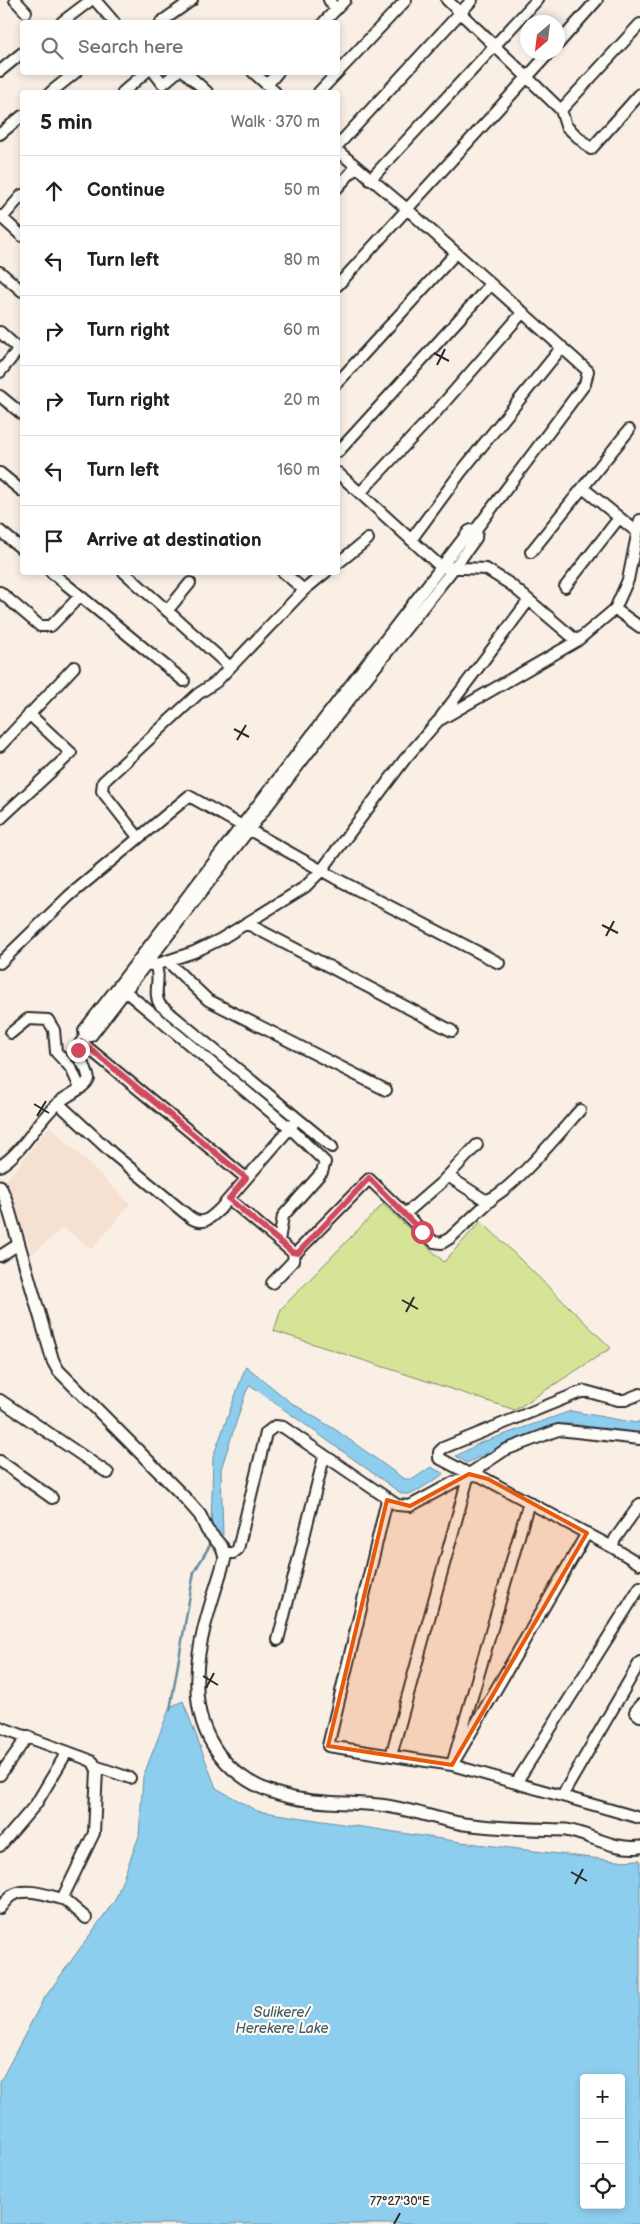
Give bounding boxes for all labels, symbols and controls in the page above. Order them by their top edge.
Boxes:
north arrow [520,15,565,60]
search box [20,20,340,75]
icon: search [38,34,66,62]
text: Search here [78,36,183,59]
text: 5 min [40,110,93,135]
text: Walk · 370 m [231,113,320,132]
icon: ahead [40,177,68,205]
text: Continue [87,179,165,202]
text: 50 m [284,181,320,200]
icon: left [40,247,68,275]
text: Turn left [87,249,159,272]
text: 80 m [284,251,320,270]
icon: right [40,317,68,345]
text: Turn right [87,319,170,342]
text: 60 m [283,321,320,340]
icon: right [40,387,68,415]
text: Turn right [87,389,170,412]
text: 20 m [284,391,320,410]
icon: left [40,457,68,485]
text: Turn left [87,459,159,482]
text: 160 m [277,461,320,480]
icon: arrive [40,527,68,555]
text: Arrive at destination [87,529,262,552]
route end [67,1039,90,1062]
route start [411,1221,434,1244]
water label: Sulikere/ Herekere Lake [235,2004,329,2037]
map controls [580,2074,625,2209]
button: + [580,2074,625,2119]
button: − [580,2119,625,2164]
button: locate [580,2164,625,2209]
text: 77°27'30"E [370,2194,430,2209]

